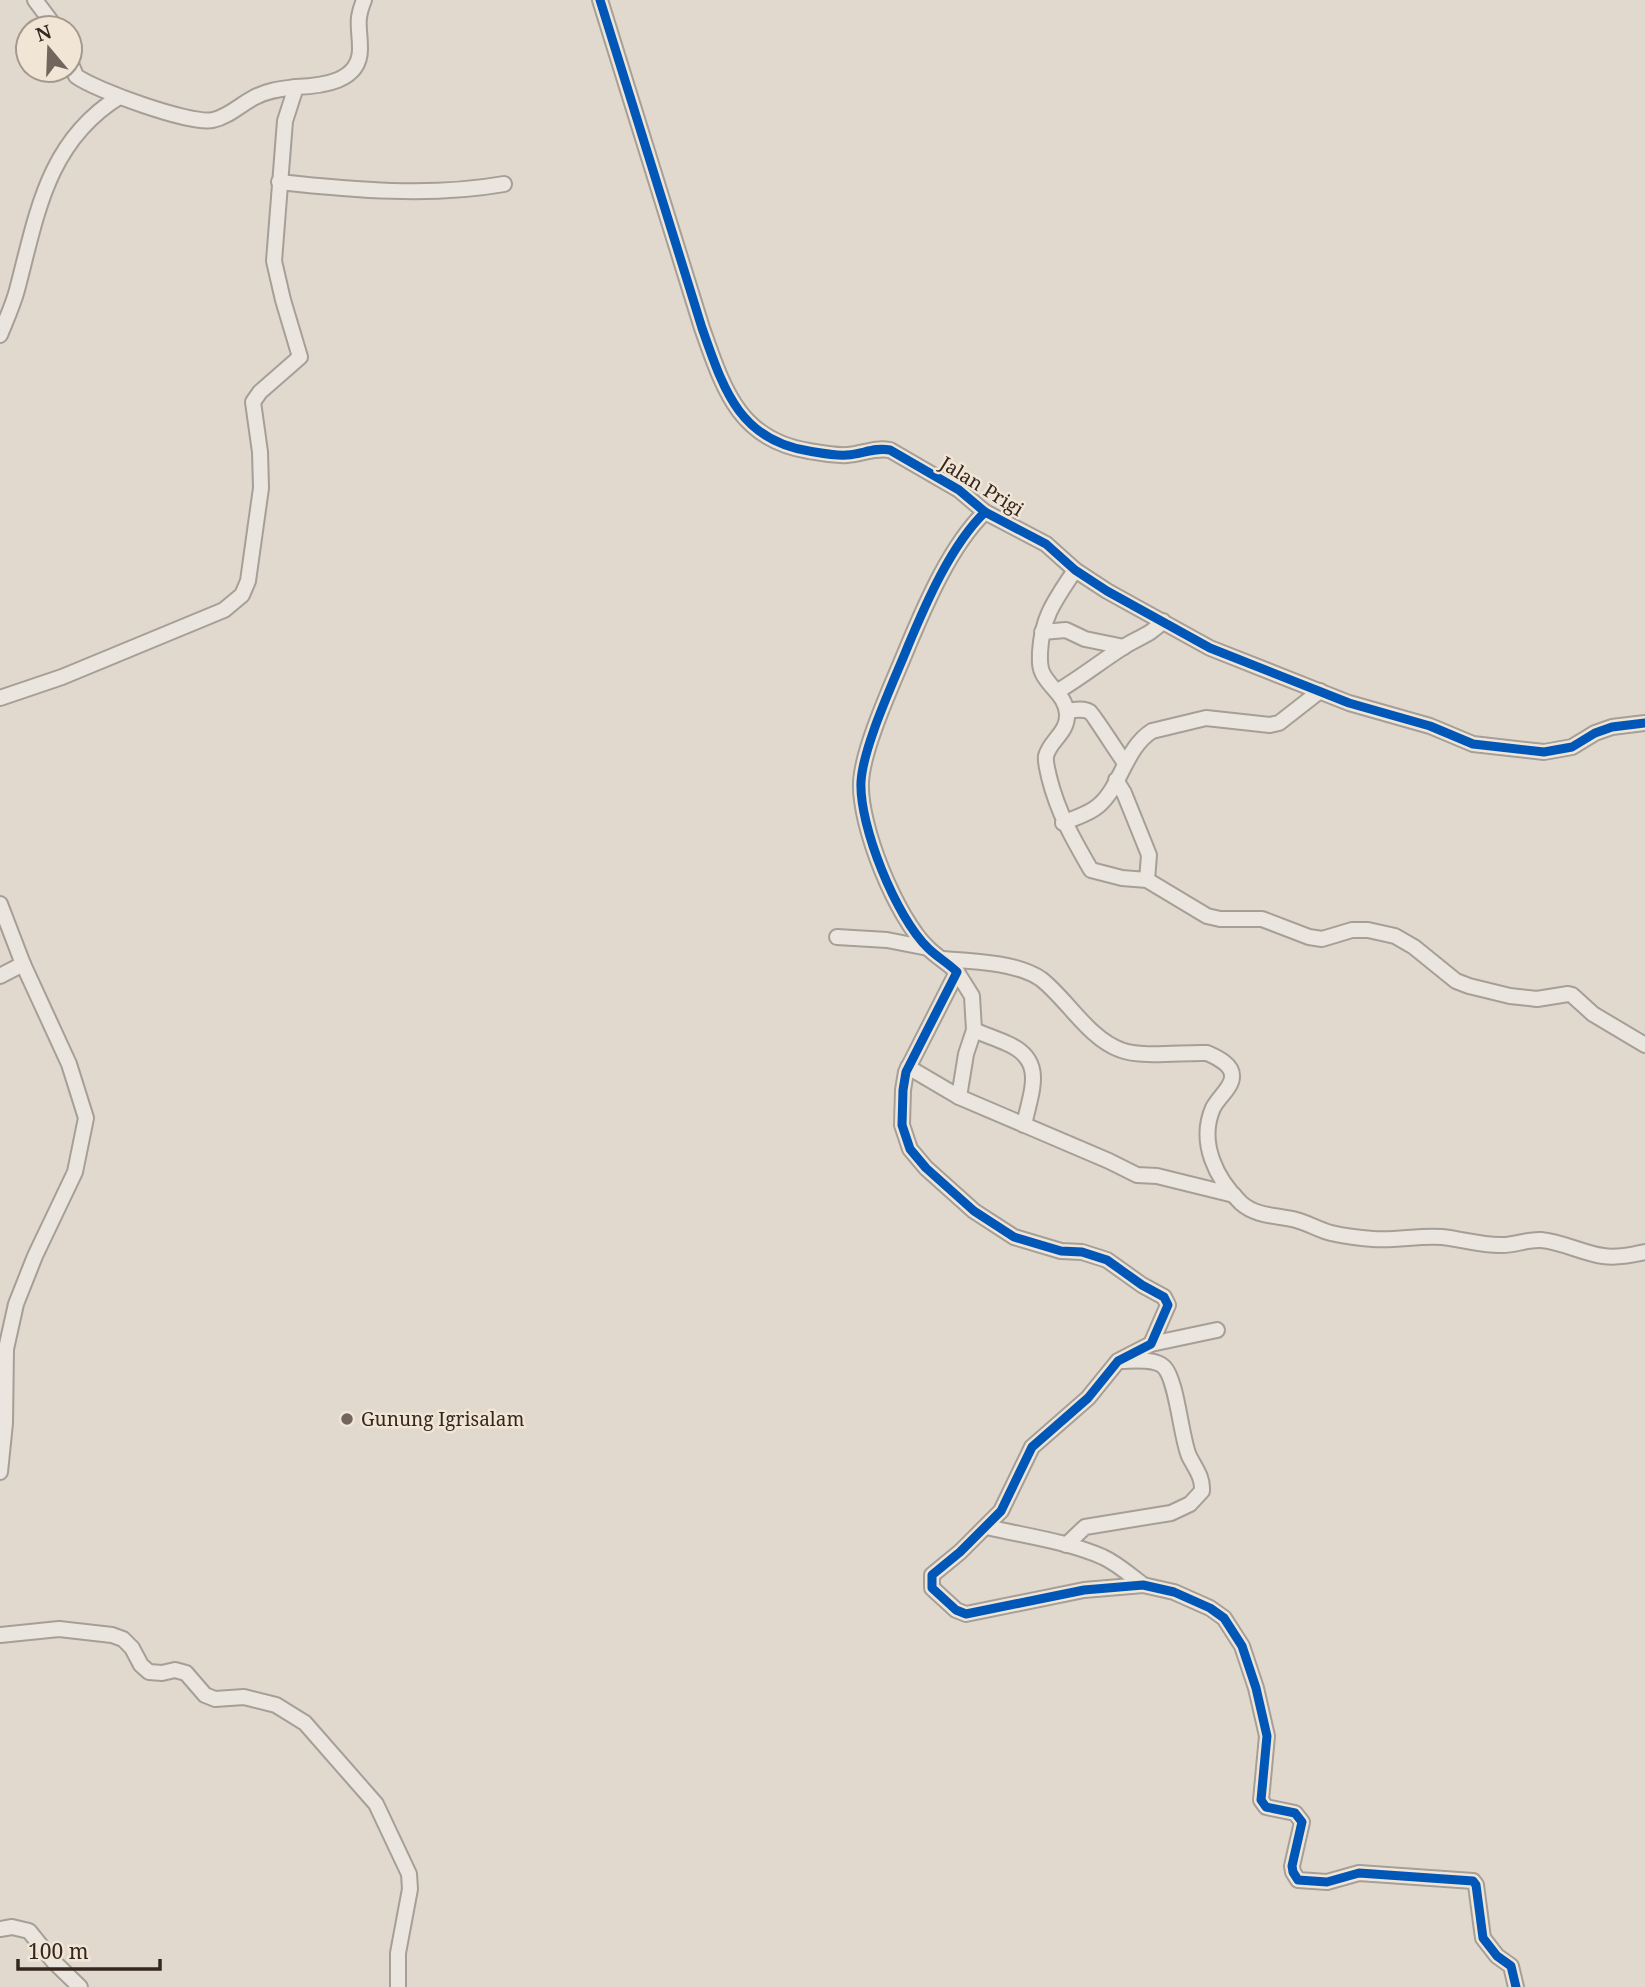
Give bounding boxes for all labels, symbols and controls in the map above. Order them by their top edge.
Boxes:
north arrow [14,14,84,84]
text: N [32,18,55,48]
street label: Jalan Prigi [934,450,1029,522]
place label: Gunung Igrisalam [361,1406,524,1432]
marker: Gunung Igrisalam [339,1411,355,1427]
scale bar [18,1927,159,1971]
text: 100 m [28,1937,89,1965]

